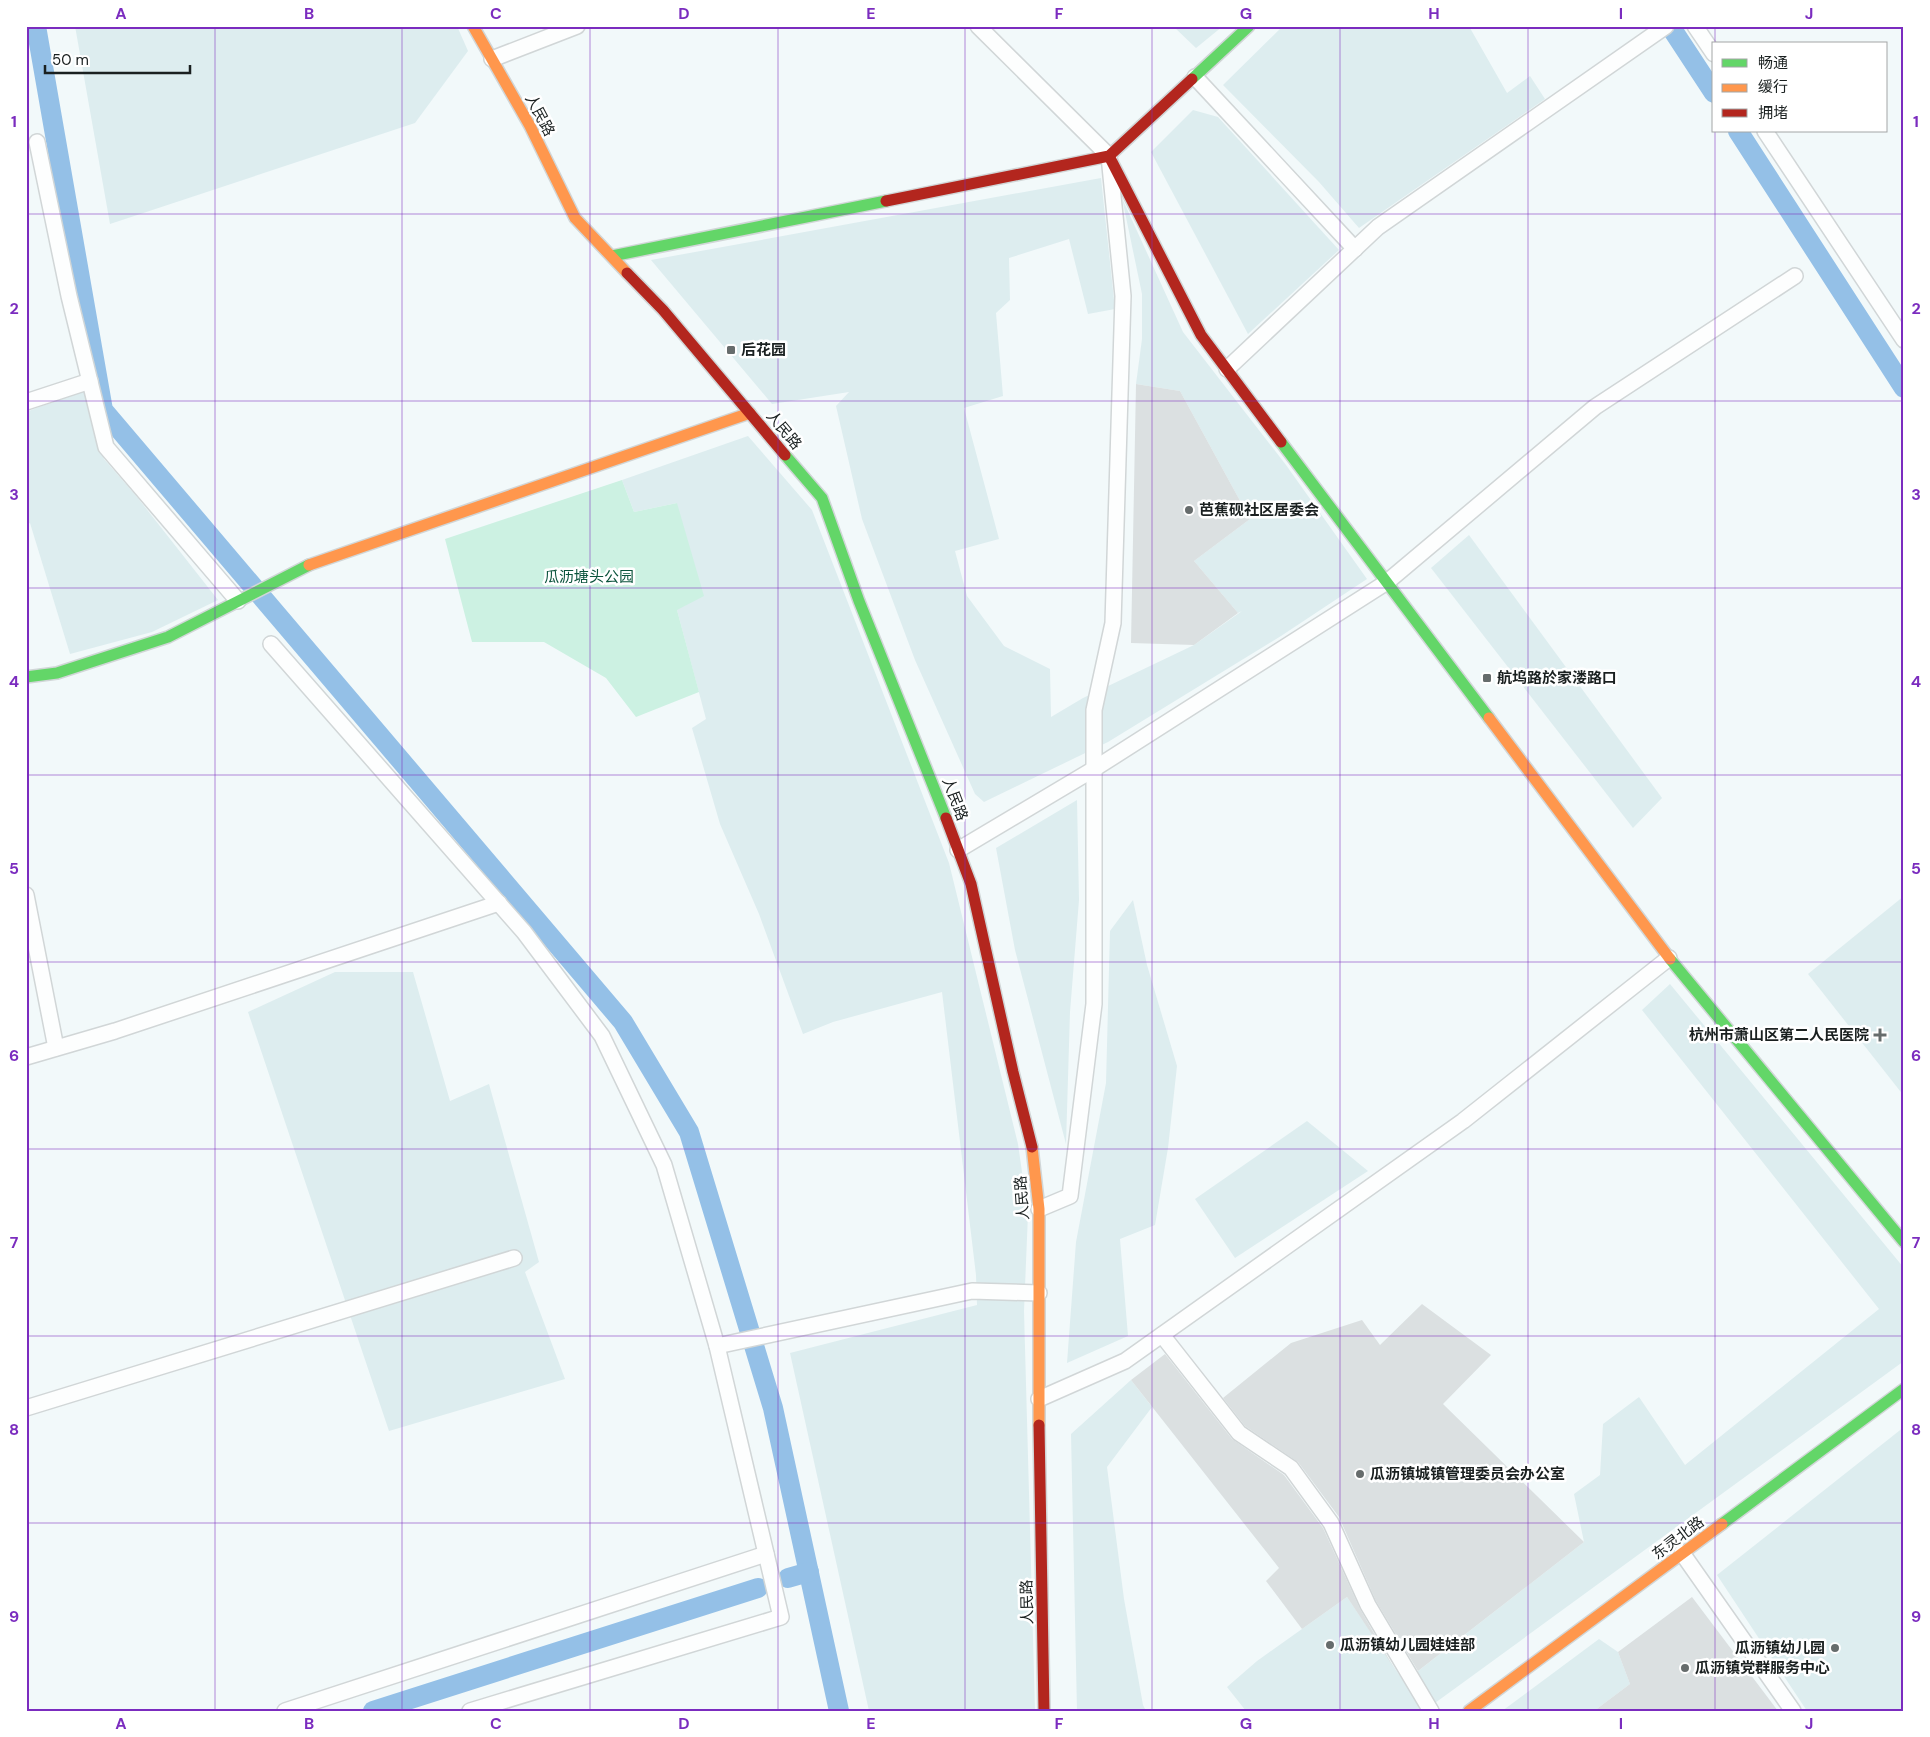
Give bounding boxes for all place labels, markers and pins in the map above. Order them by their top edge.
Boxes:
place label: 后花园 [741,340,786,360]
marker: 后花园 [725,344,737,356]
place label: 芭蕉砚社区居委会 [1199,500,1319,520]
marker: 芭蕉砚社区居委会 [1183,504,1195,516]
place label: 航坞路於家溇路口 [1497,668,1617,688]
marker: 航坞路於家溇路口 [1481,672,1493,684]
place label: 杭州市萧山区第二人民医院 [1689,1025,1869,1045]
marker: 杭州市萧山区第二人民医院 [1873,1028,1887,1042]
place label: 瓜沥镇城镇管理委员会办公室 [1370,1464,1565,1484]
marker: 瓜沥镇城镇管理委员会办公室 [1354,1468,1366,1480]
place label: 瓜沥镇幼儿园娃娃部 [1340,1635,1475,1655]
place label: 瓜沥镇幼儿园 [1735,1638,1825,1658]
marker: 瓜沥镇幼儿园娃娃部 [1324,1639,1336,1651]
marker: 瓜沥镇幼儿园 [1829,1642,1841,1654]
place label: 瓜沥镇党群服务中心 [1695,1658,1830,1678]
marker: 瓜沥镇党群服务中心 [1679,1662,1691,1674]

